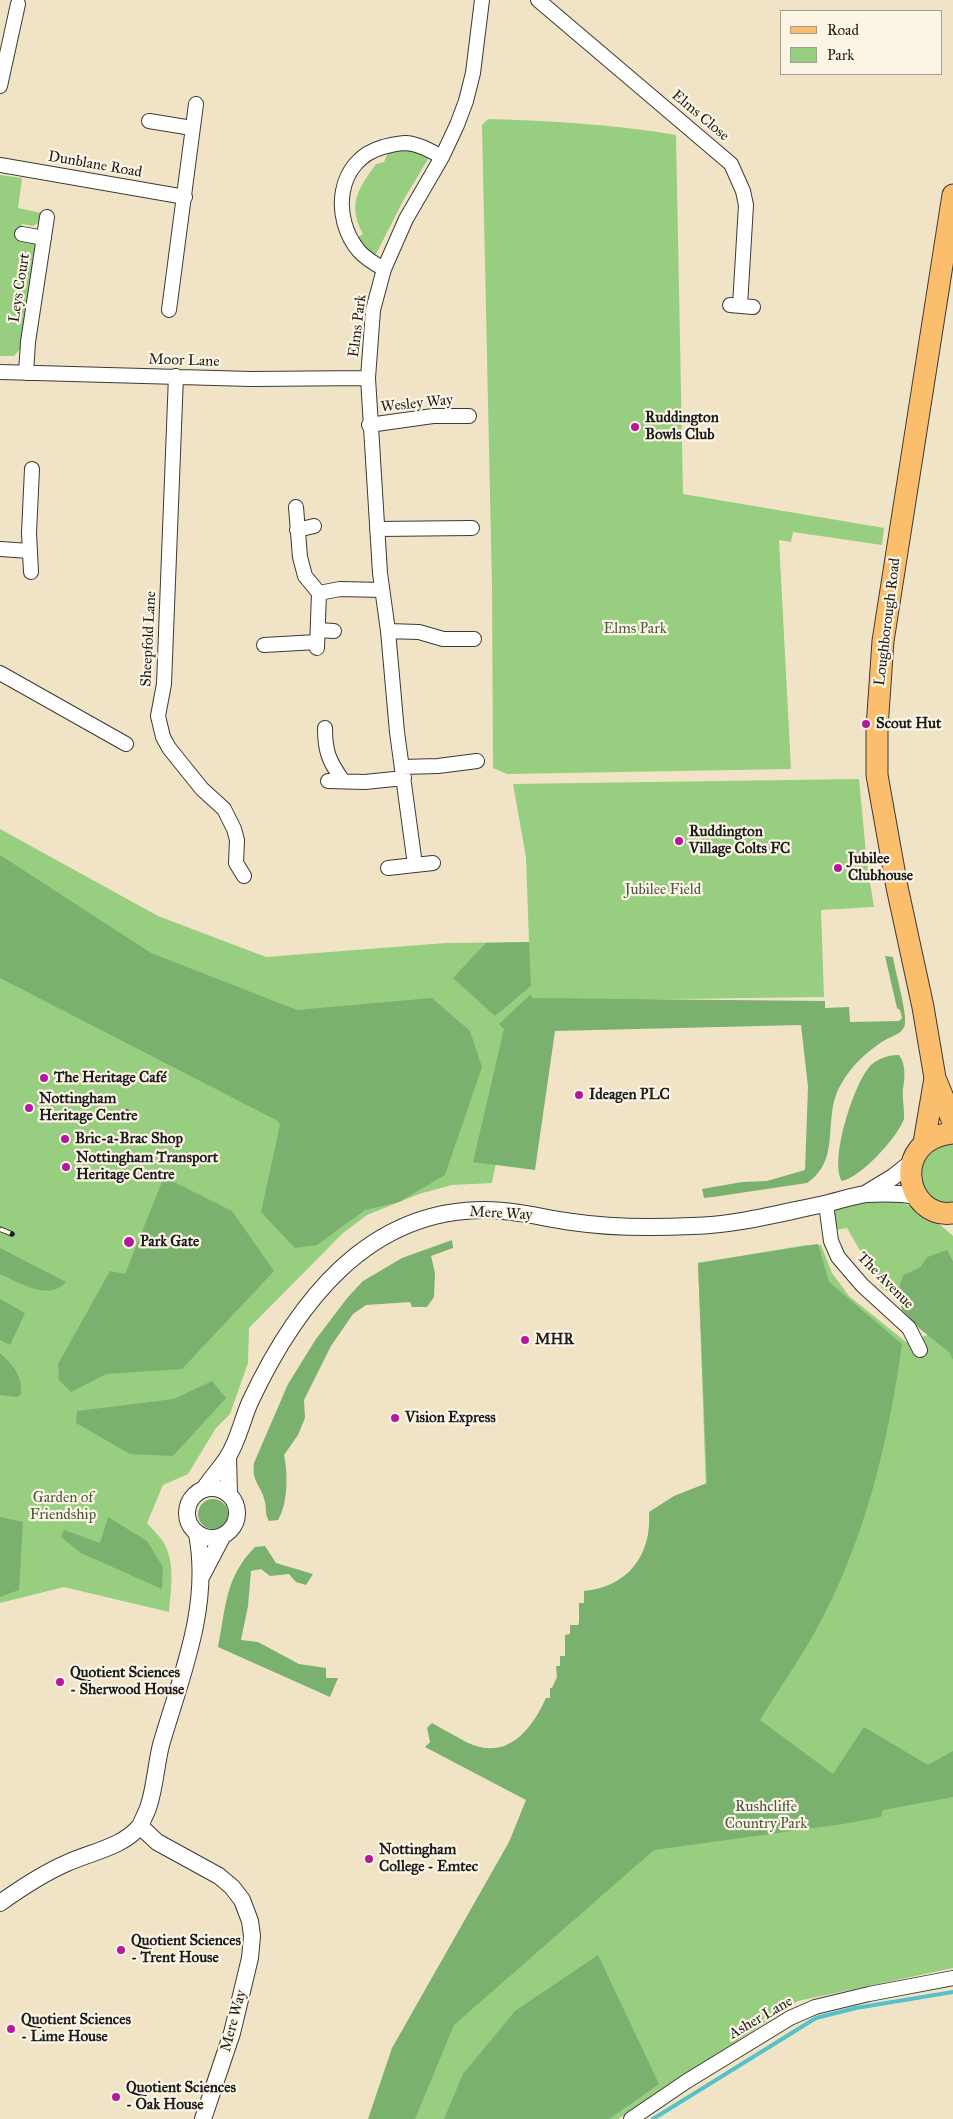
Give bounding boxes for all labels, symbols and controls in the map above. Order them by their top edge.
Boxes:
legend [780,10,943,75]
text: Road [827,21,859,39]
text: Park [827,46,854,64]
street label: Elms Close [668,87,732,145]
street label: Dunblane Road [47,148,143,182]
street label: Leys Court [6,252,34,324]
street label: Elms Park [345,294,371,358]
street label: Moor Lane [148,351,220,371]
street label: Wesley Way [380,391,454,417]
place label: Ruddington Bowls Club [645,409,719,444]
marker: Ruddington Bowls Club [629,421,641,433]
street label: Loughborough Road [871,557,905,687]
street label: Sheepfold Lane [138,591,160,687]
park label: Elms Park [603,620,667,638]
place label: Scout Hut [876,715,941,733]
marker: Scout Hut [860,718,872,730]
place label: Ruddington Village Colts FC [689,823,790,858]
marker: Ruddington Village Colts FC [673,835,685,847]
place label: Jubilee Clubhouse [848,850,913,885]
marker: Jubilee Clubhouse [832,862,844,874]
park label: Jubilee Field [625,881,701,899]
place label: The Heritage Café [54,1069,167,1087]
marker: The Heritage Café [38,1072,50,1084]
place label: Ideagen PLC [589,1086,670,1104]
marker: Ideagen PLC [573,1089,585,1101]
place label: Nottingham Heritage Centre [39,1090,137,1125]
marker: Nottingham Heritage Centre [23,1102,35,1114]
place label: Bric-a-Brac Shop [75,1130,183,1148]
marker: Bric-a-Brac Shop [59,1133,71,1145]
place label: Nottingham Transport Heritage Centre [76,1149,218,1184]
marker: Nottingham Transport Heritage Centre [60,1161,72,1173]
street label: Mere Way [469,1203,533,1225]
place label: Park Gate [140,1233,199,1251]
marker: Park Gate [122,1235,136,1249]
street label: The Avenue [853,1249,917,1313]
place label: MHR [535,1331,574,1349]
marker: MHR [519,1334,531,1346]
place label: Vision Express [405,1409,496,1427]
marker: Vision Express [389,1412,401,1424]
park label: Garden of Friendship [30,1489,96,1524]
place label: Quotient Sciences - Sherwood House [70,1664,184,1699]
marker: Quotient Sciences - Sherwood House [54,1676,66,1688]
park label: Rushcliffe Country Park [725,1798,807,1833]
place label: Nottingham College - Emtec [379,1841,478,1876]
marker: Nottingham College - Emtec [363,1853,375,1865]
place label: Quotient Sciences - Trent House [131,1932,241,1967]
marker: Quotient Sciences - Trent House [115,1944,127,1956]
street label: Mere Way [217,1988,251,2054]
street label: Asher Lane [726,1993,796,2043]
place label: Quotient Sciences - Lime House [21,2011,131,2046]
marker: Quotient Sciences - Lime House [5,2023,17,2035]
place label: Quotient Sciences - Oak House [126,2079,236,2114]
marker: Quotient Sciences - Oak House [110,2091,122,2103]

